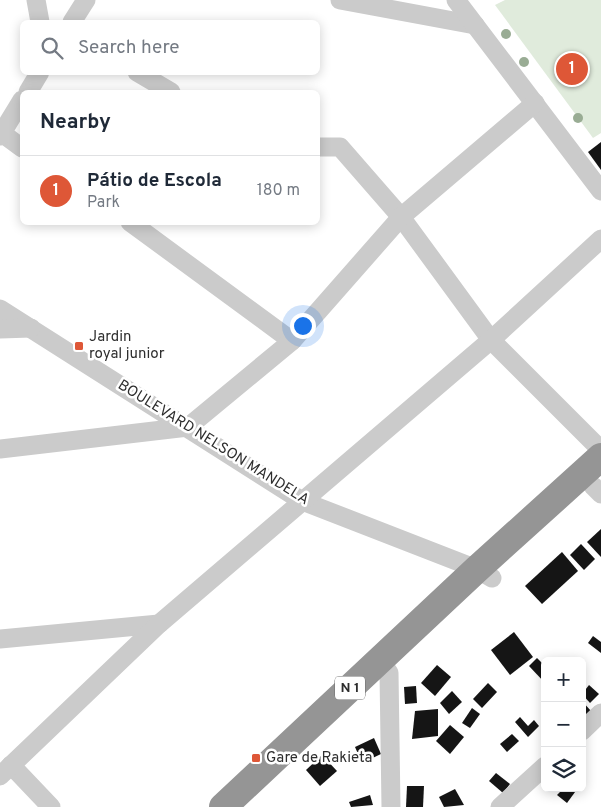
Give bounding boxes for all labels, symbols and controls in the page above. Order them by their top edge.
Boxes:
search box [20,20,320,75]
icon: search [38,34,66,62]
text: Search here [78,36,180,60]
pin: 1 [556,50,588,88]
text: Nearby [40,109,111,136]
text: Pátio de Escola [87,169,222,193]
text: 1 [53,181,59,201]
text: 180 m [257,181,300,201]
text: Park [87,193,120,213]
your location [290,313,316,339]
place label: Jardin royal junior [89,328,165,364]
marker: Jardin royal junior [73,340,85,352]
street label: BOULEVARD NELSON MANDELA [114,376,312,510]
map controls [541,657,586,792]
button: + [541,657,586,702]
road number: N 1 [335,676,365,700]
button: − [541,702,586,747]
button: layers [541,747,586,792]
place label: Gare de Rakieta [266,749,372,768]
marker: Gare de Rakieta [250,752,262,764]

